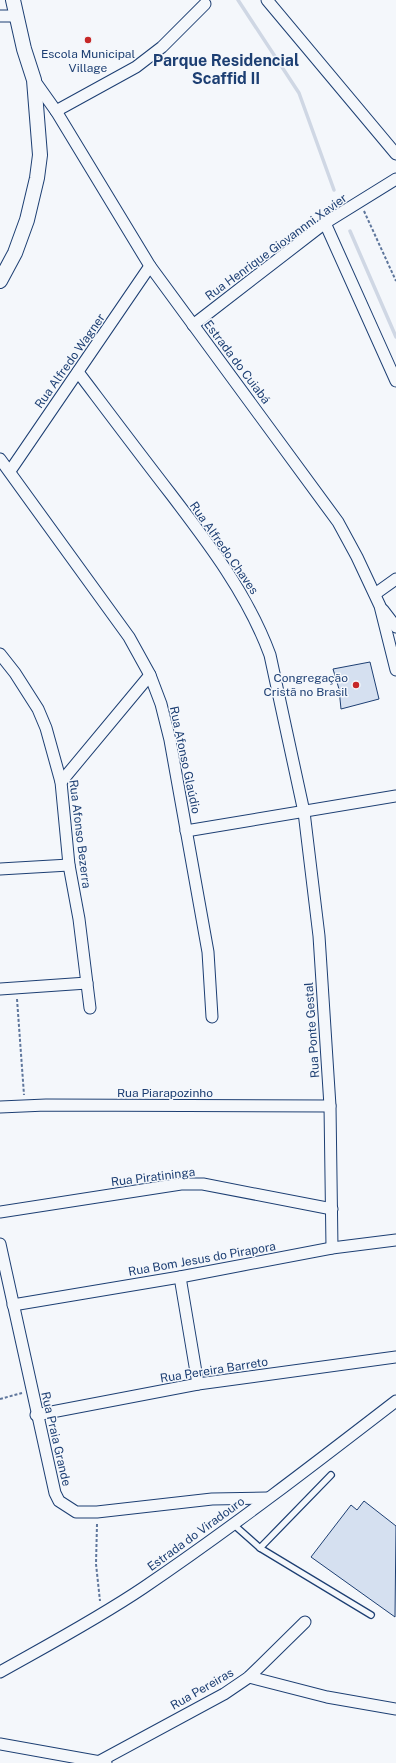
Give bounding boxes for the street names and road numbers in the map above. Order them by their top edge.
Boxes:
street label: Rua Henrique Giovannni Xavier [202,191,350,303]
street label: Rua Alfredo Wagner [32,311,108,411]
street label: Estrada do Cuiabá [201,317,273,407]
street label: Rua Alfredo Chaves [187,499,261,597]
street label: Rua Afonso Glaúdio [167,705,203,815]
street label: Rua Afonso Bezerra [66,779,94,889]
street label: Rua Ponte Gestal [302,981,322,1078]
street label: Rua Piarapozinho [117,1086,213,1100]
street label: Rua Piratininga [110,1165,196,1189]
street label: Rua Bom Jesus do Pirapora [127,1239,277,1279]
street label: Rua Pereira Barreto [159,1355,269,1385]
street label: Rua Praia Grande [38,1390,74,1488]
street label: Estrada do Viradouro [145,1494,247,1574]
street label: Rua Pereiras [168,1665,236,1713]

